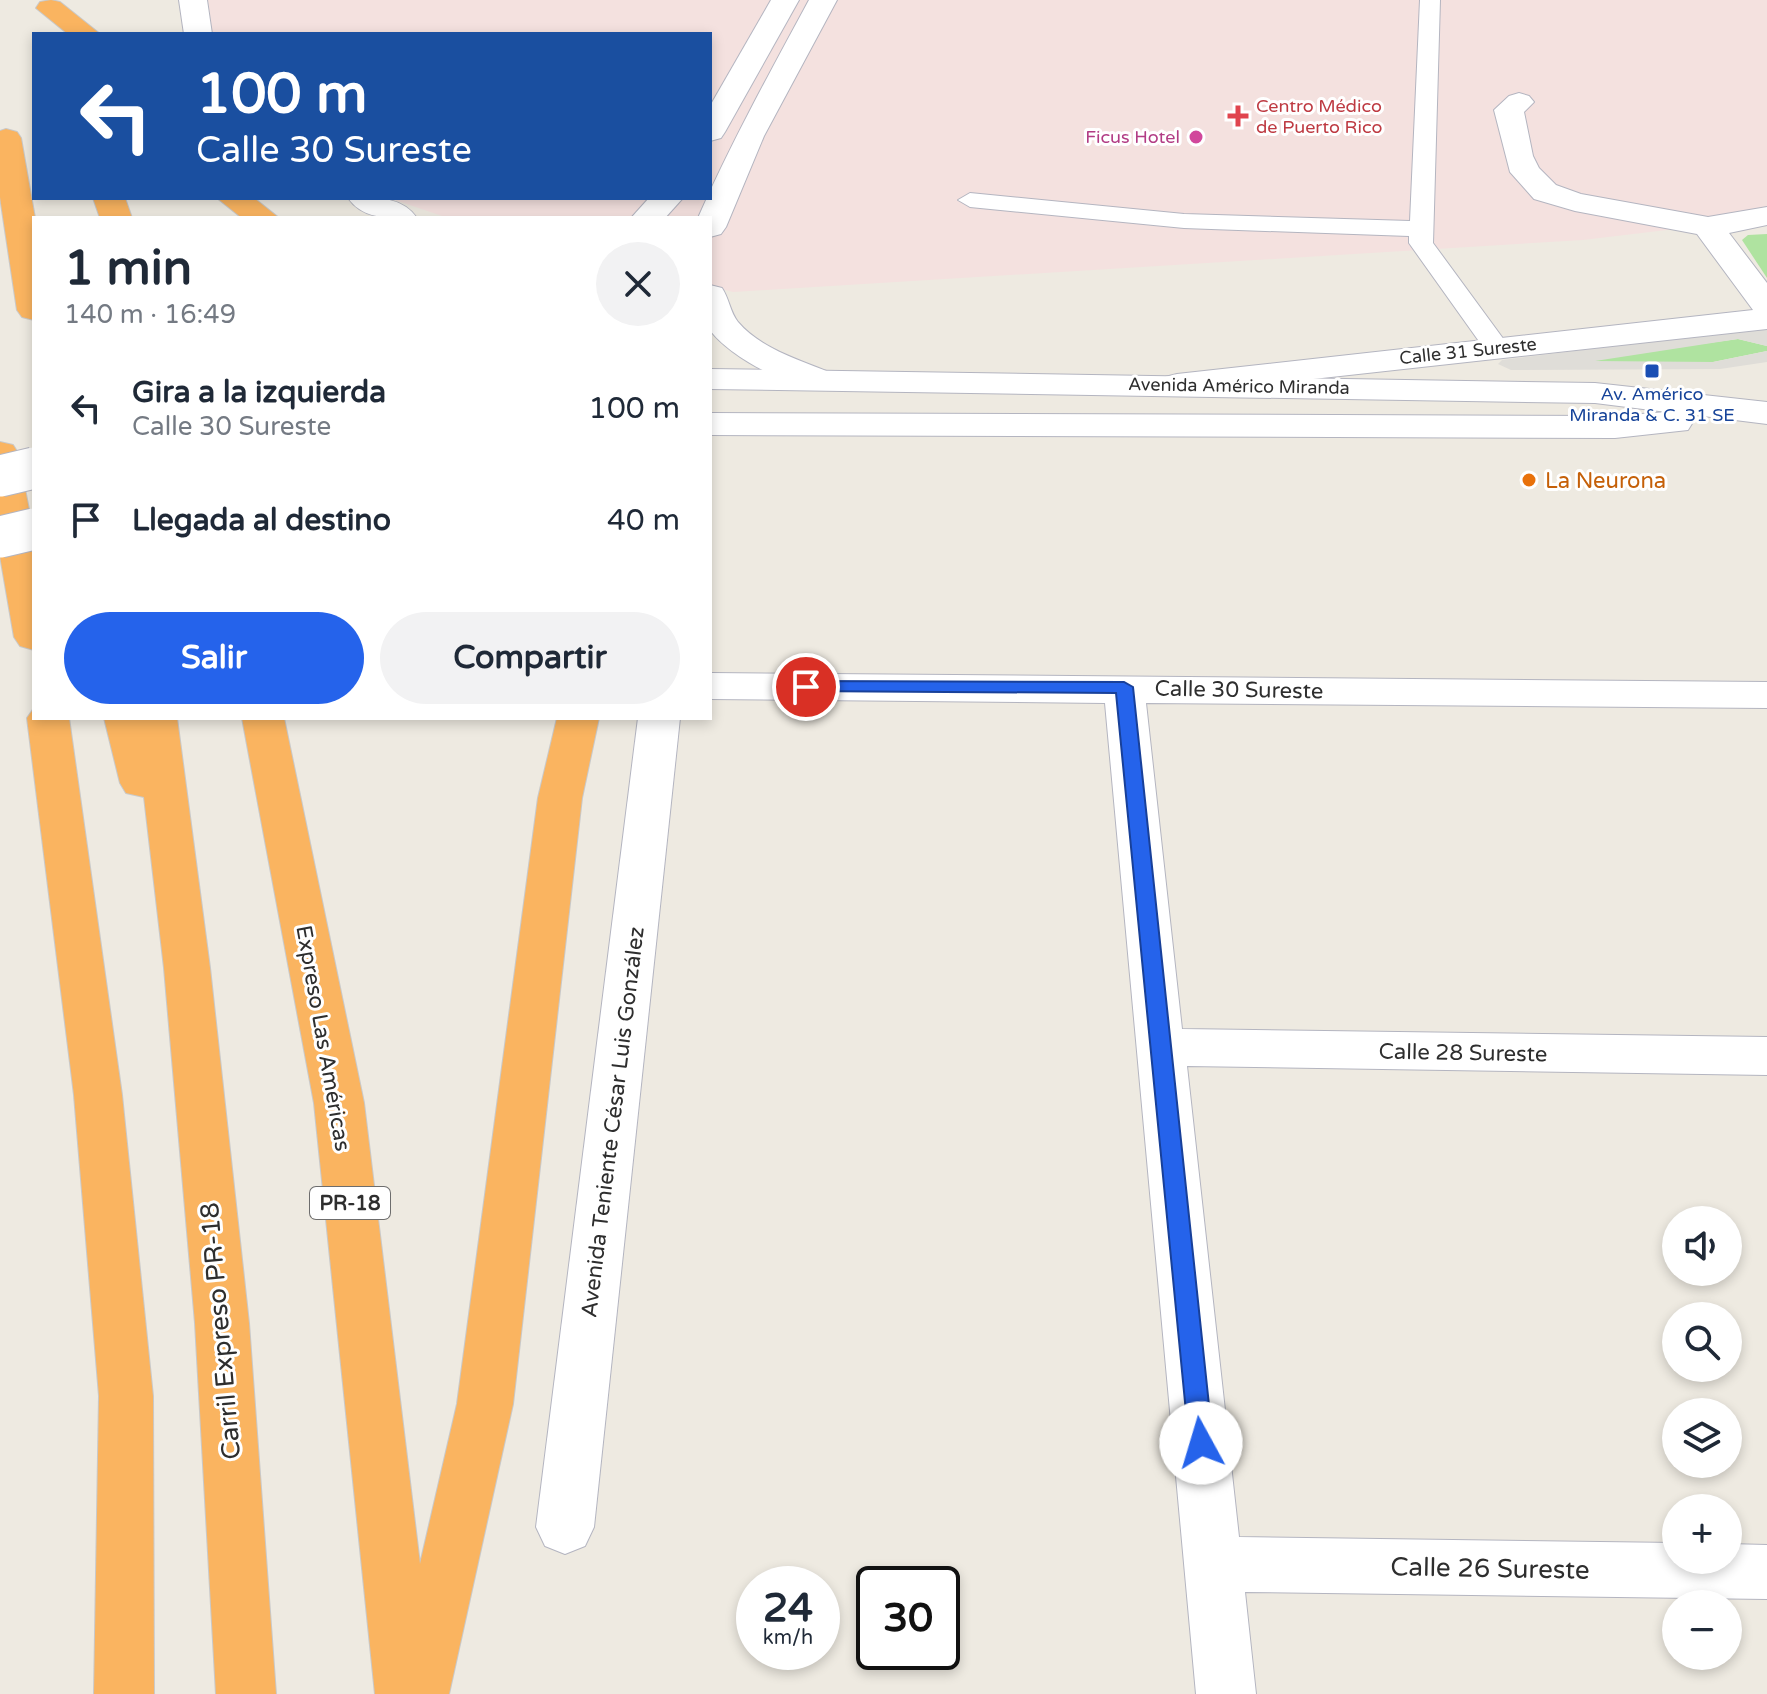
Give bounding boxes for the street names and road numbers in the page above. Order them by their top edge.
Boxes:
street label: Calle 31 Sureste [1398,333,1538,369]
street label: Avenida Américo Miranda [1128,373,1350,399]
street label: Calle 30 Sureste [1154,676,1324,704]
street label: Expreso Las Américas [290,923,356,1153]
street label: Avenida Teniente César Luis González [576,925,650,1319]
street label: Calle 28 Sureste [1378,1039,1548,1067]
road number: PR-18 [310,1187,390,1219]
street label: Carril Expreso PR-18 [194,1201,247,1461]
street label: Calle 26 Sureste [1390,1551,1590,1586]

